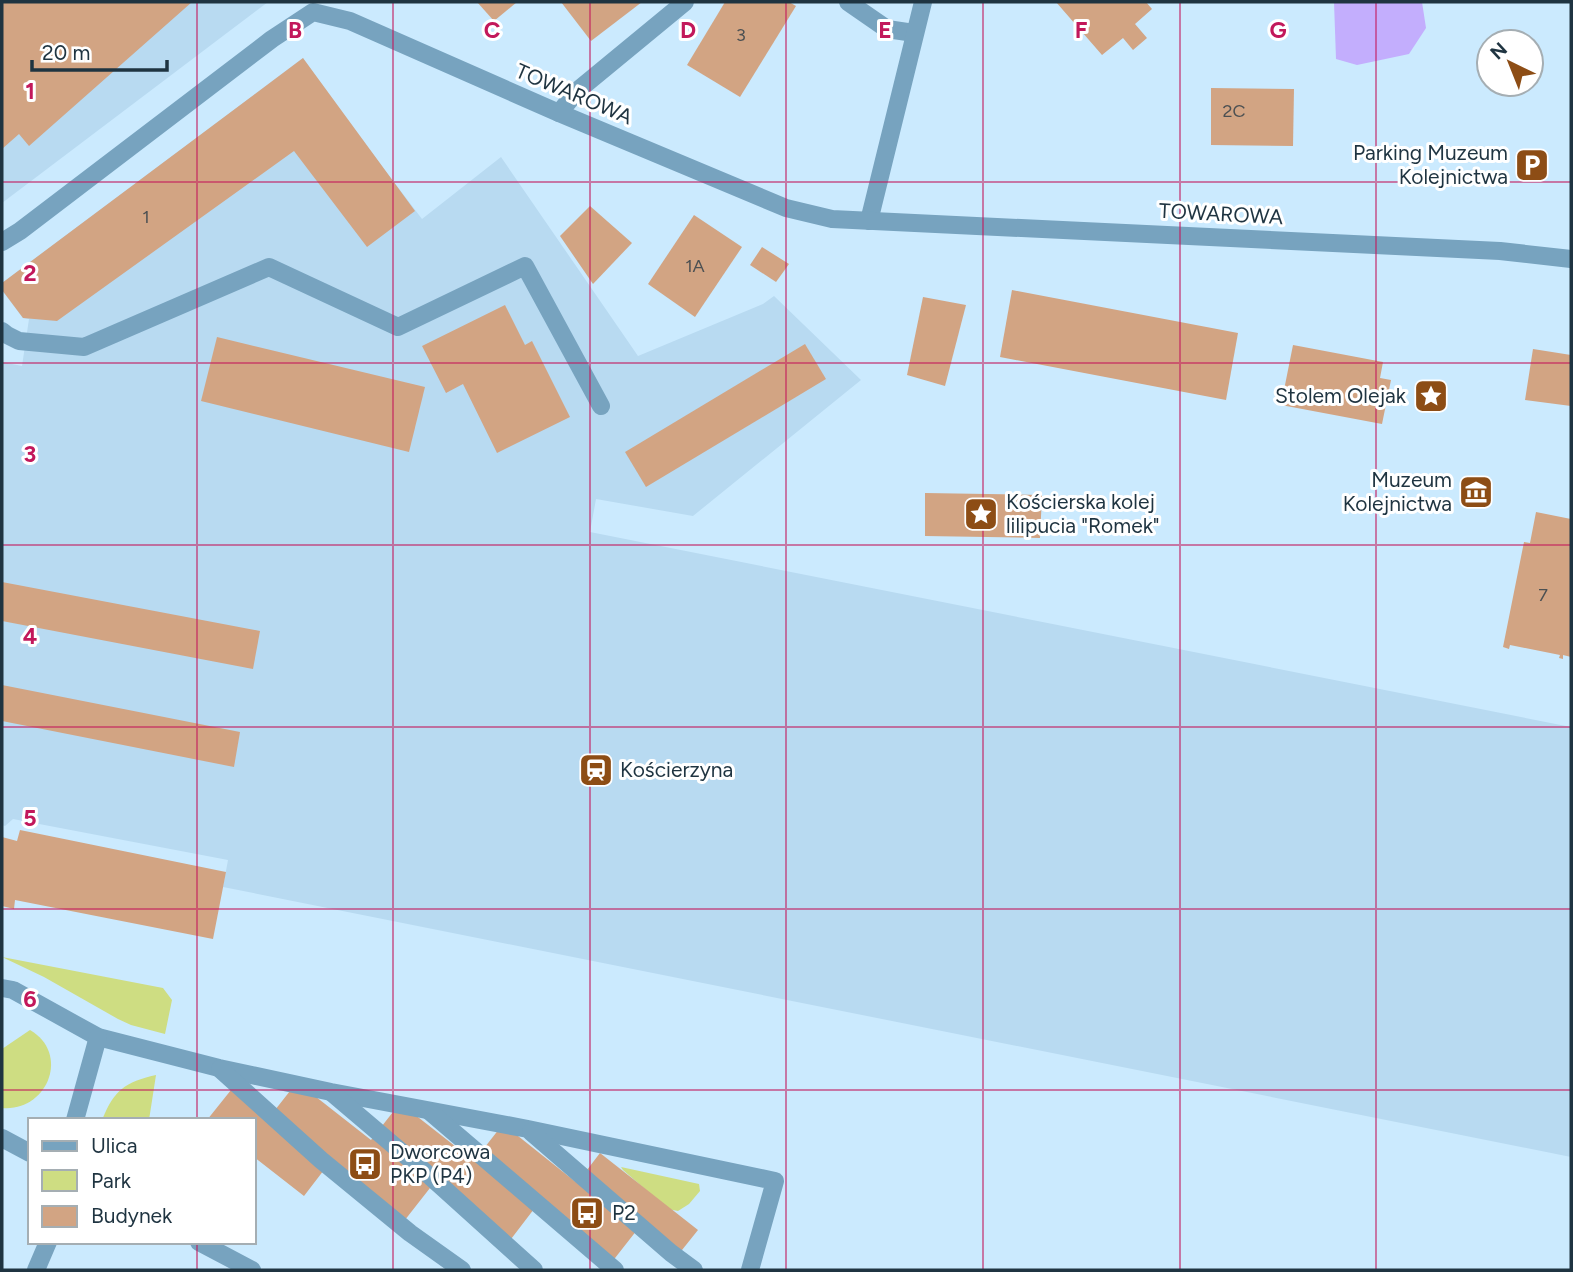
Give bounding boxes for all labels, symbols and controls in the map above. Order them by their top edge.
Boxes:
text: B [288,16,302,44]
text: C [484,16,501,44]
text: D [680,16,696,44]
text: E [878,16,892,44]
text: F [1075,16,1088,44]
text: G [1269,16,1287,44]
house number: 3 [736,24,746,46]
scale bar [32,28,166,72]
north arrow [1475,28,1545,98]
text: N [1486,38,1512,64]
text: 20 m [42,40,90,65]
street label: TOWAROWA [512,58,636,129]
text: 1 [25,77,35,105]
house number: 2C [1222,100,1246,122]
place label: Parking Muzeum Kolejnictwa [1353,140,1508,189]
parking icon: Parking Muzeum Kolejnictwa [1513,146,1551,184]
street label: TOWAROWA [1158,198,1284,229]
house number: 1 [142,206,150,228]
house number: 1A [685,255,705,277]
text: 2 [23,259,37,287]
place icon: Stolem Olejak [1412,377,1450,415]
place label: Stolem Olejak [1275,383,1407,408]
text: 3 [24,440,36,468]
place label: Muzeum Kolejnictwa [1343,467,1452,516]
museum icon: Muzeum Kolejnictwa [1457,473,1495,511]
place label: Kościerska kolej lilipucia "Romek" [1006,489,1160,538]
place icon: Kościerska kolej lilipucia "Romek" [962,495,1000,533]
house number: 7 [1538,584,1548,606]
text: 4 [23,622,37,650]
station icon: Kościerzyna [577,751,615,789]
place label: Kościerzyna [620,757,733,782]
text: 5 [23,804,37,832]
text: 6 [23,985,37,1013]
legend [28,1118,256,1244]
text: Ulica [91,1133,137,1158]
place label: Dworcowa PKP (P4) [390,1139,490,1188]
bus stop icon: Dworcowa PKP (P4) [346,1145,384,1183]
text: Park [91,1168,132,1193]
bus stop icon: P2 [568,1194,606,1232]
place label: P2 [612,1200,636,1225]
text: Budynek [91,1203,173,1228]

